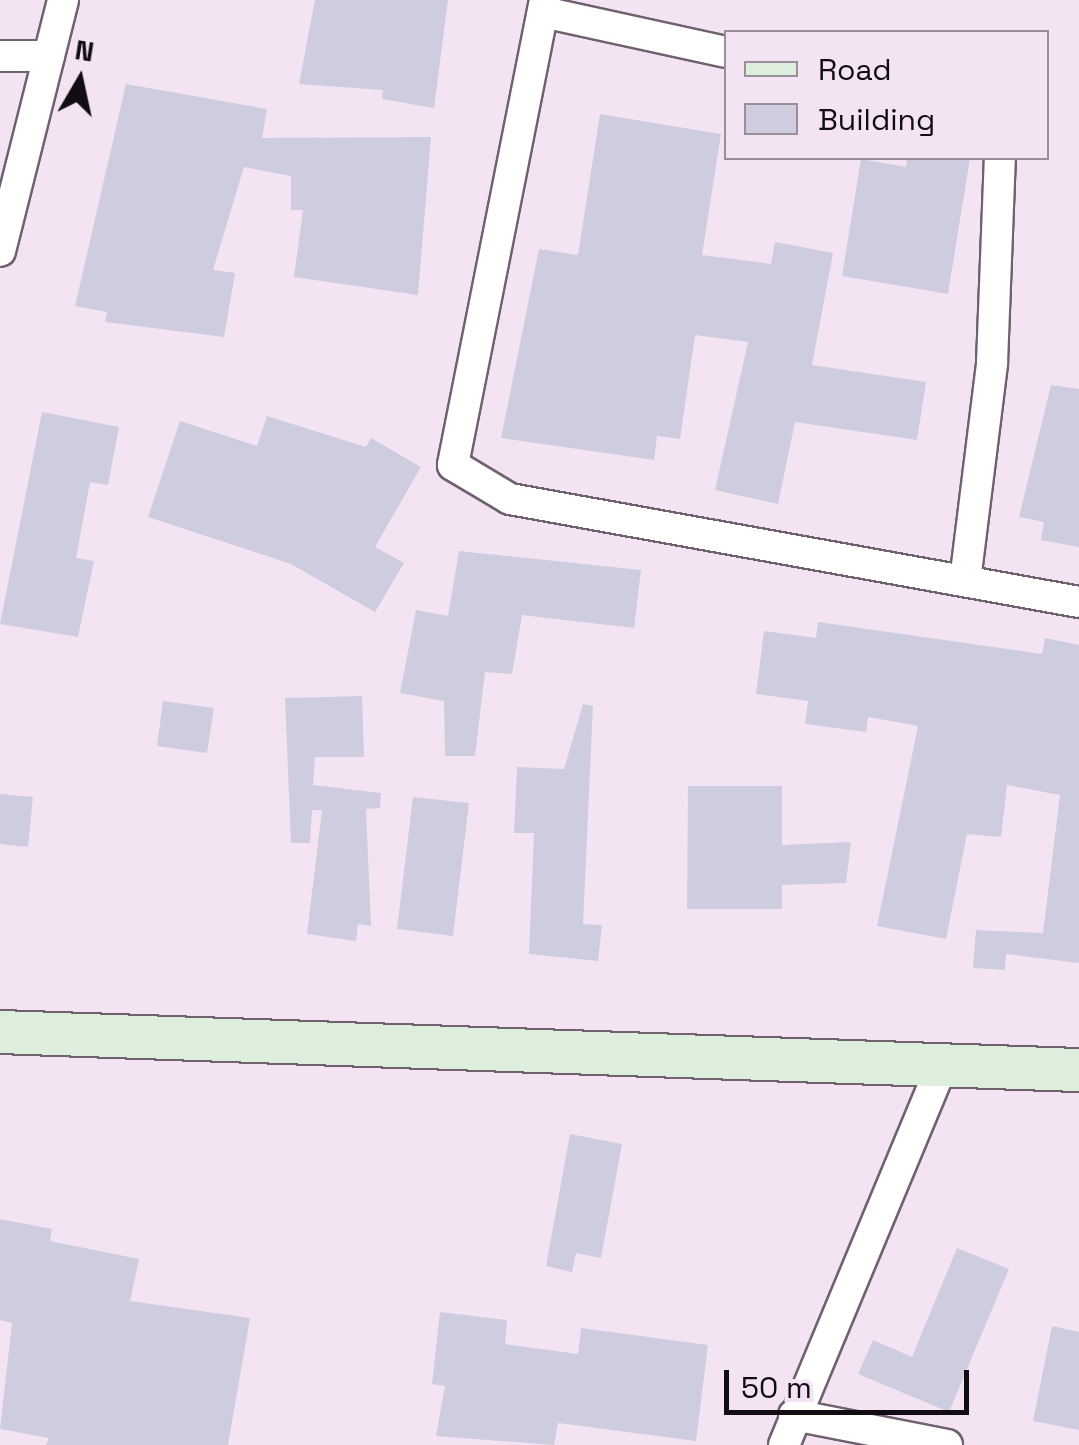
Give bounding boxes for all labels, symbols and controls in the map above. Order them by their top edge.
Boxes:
north arrow [30,30,130,130]
legend [724,30,1049,160]
text: N [73,31,97,70]
text: Road [818,50,892,89]
text: Building [818,100,935,139]
scale bar [729,1350,974,1412]
text: 50 m [741,1368,812,1407]

